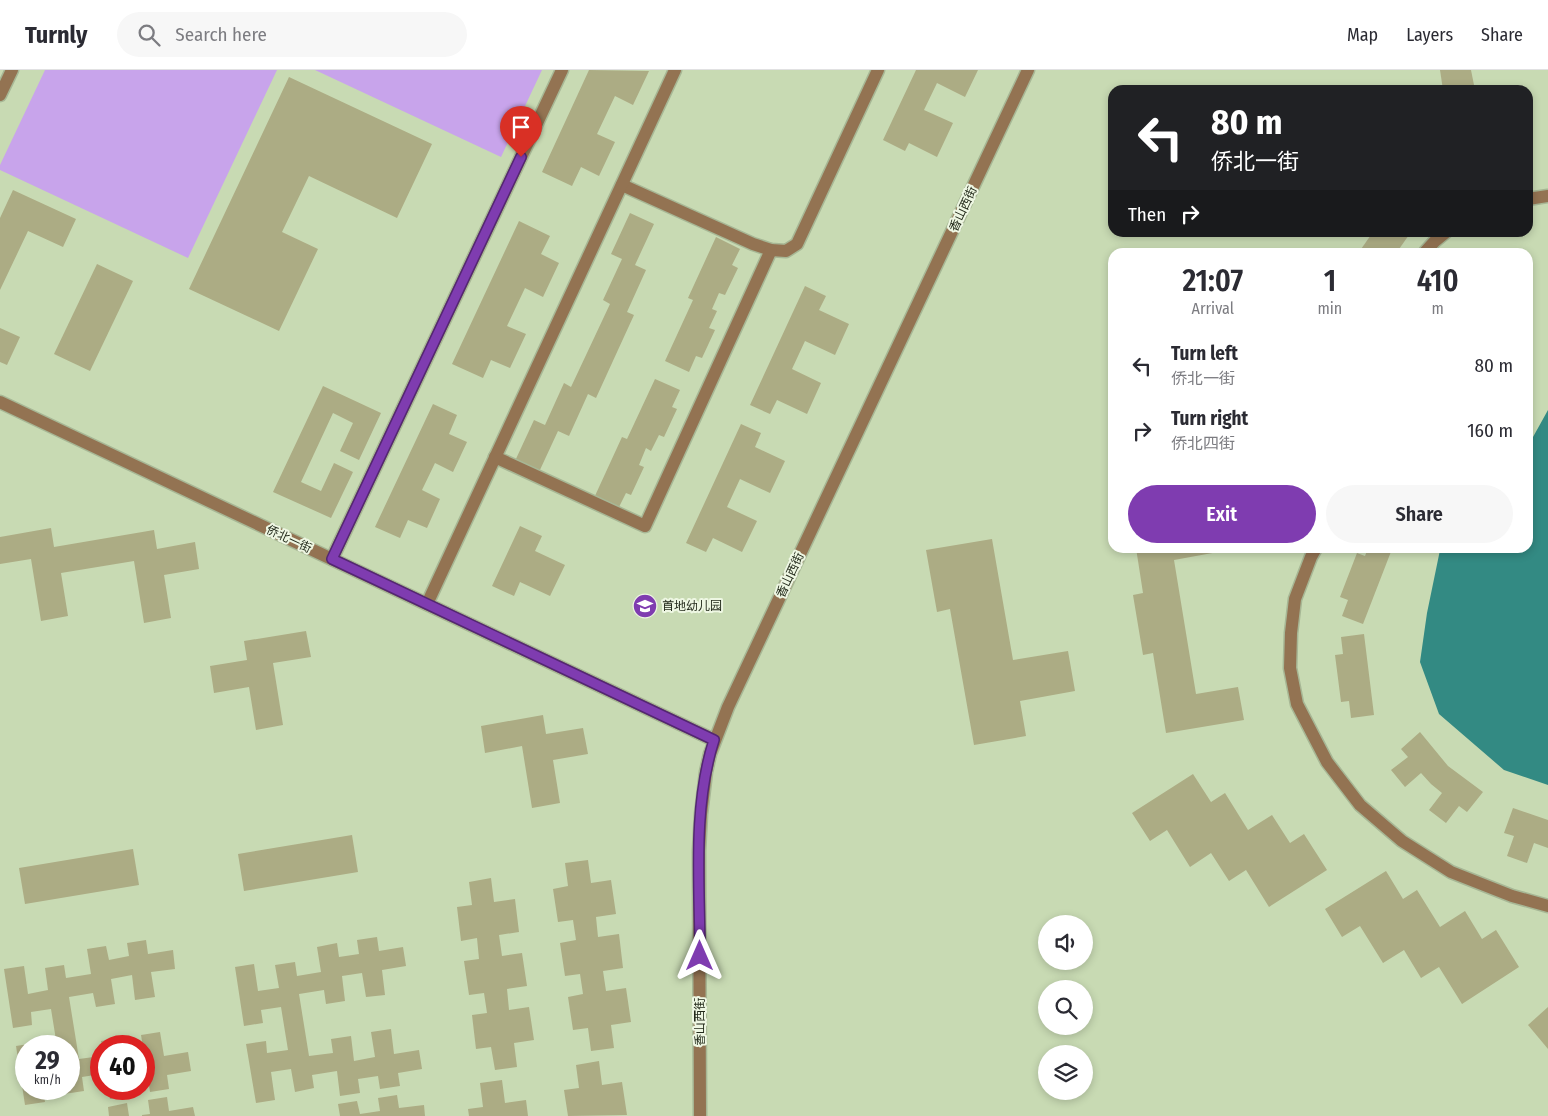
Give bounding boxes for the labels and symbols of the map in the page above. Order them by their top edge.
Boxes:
pin [500,106,542,157]
street label: 香山西街 [947,184,979,234]
street label: 侨北一街 [264,523,314,555]
street label: 香山西街 [774,550,806,600]
school or university icon: 首地幼儿园 [632,593,658,619]
place label: 首地幼儿园 [662,599,722,613]
position arrow [673,929,725,981]
street label: 香山西街 [693,998,707,1046]
speed limit sign: 40 [90,1035,155,1100]

